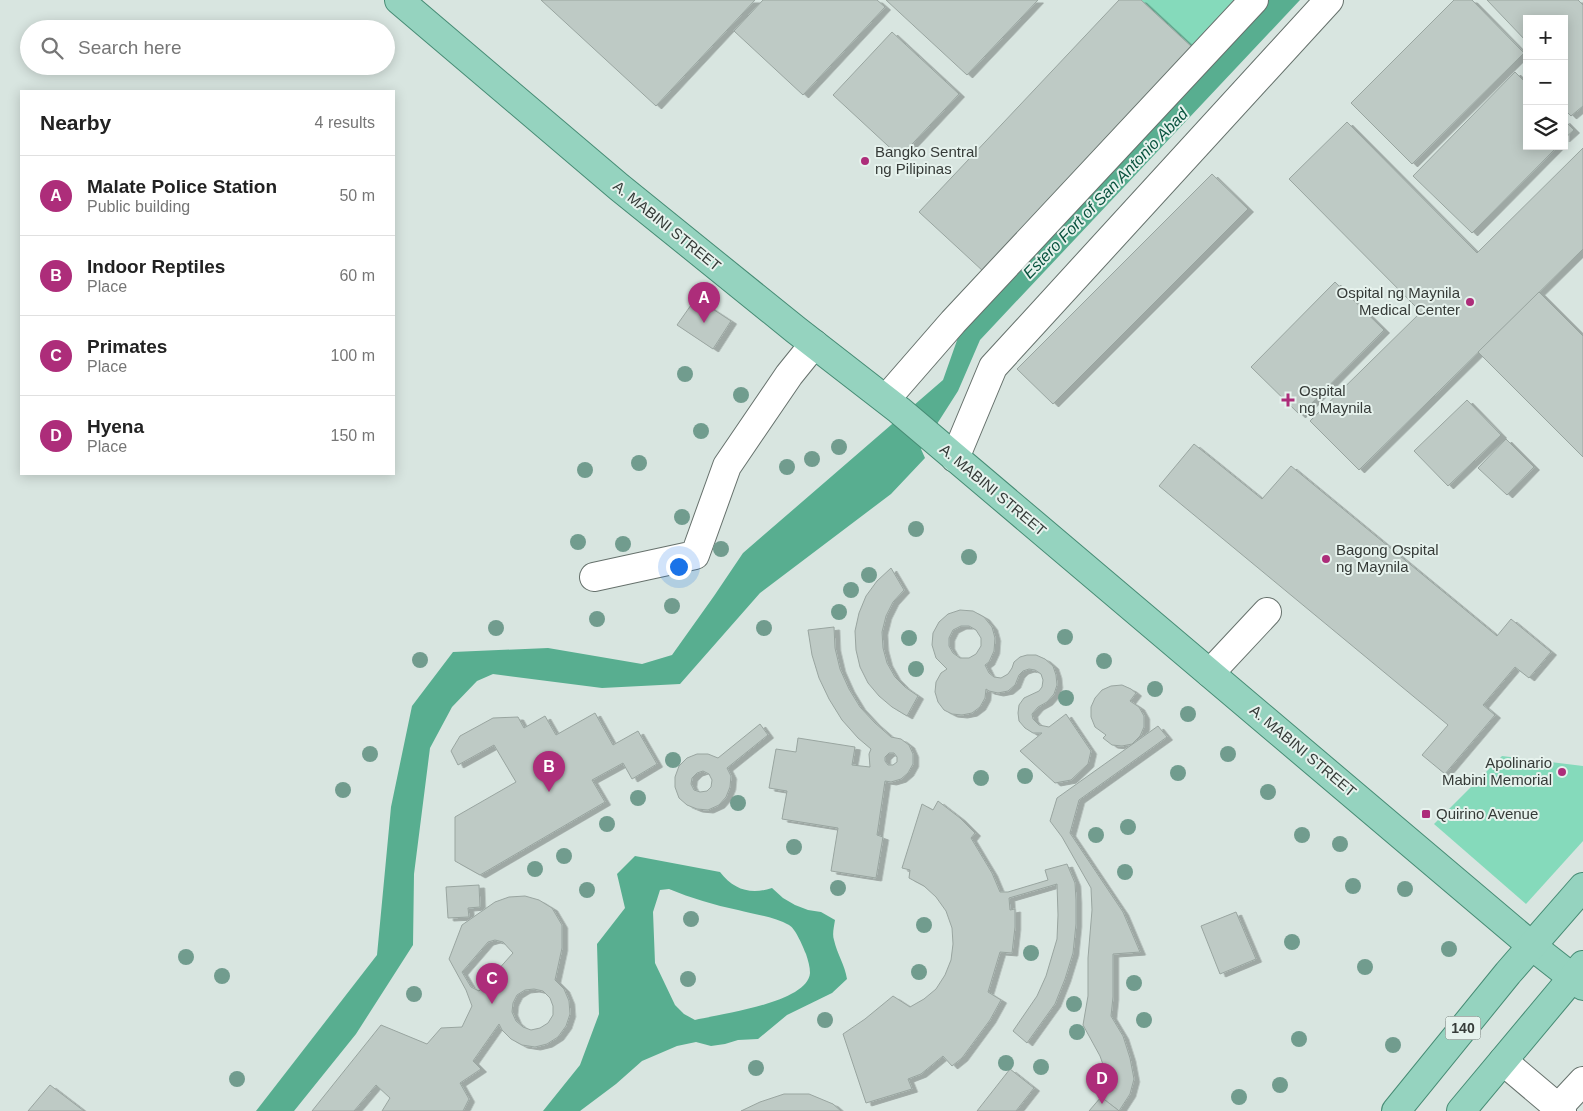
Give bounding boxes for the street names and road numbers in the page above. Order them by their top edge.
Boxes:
street label: A. MABINI STREET [610,177,724,274]
street label: A. MABINI STREET [937,440,1050,539]
street label: A. MABINI STREET [1247,701,1360,800]
road number: 140 [1446,1016,1480,1040]

